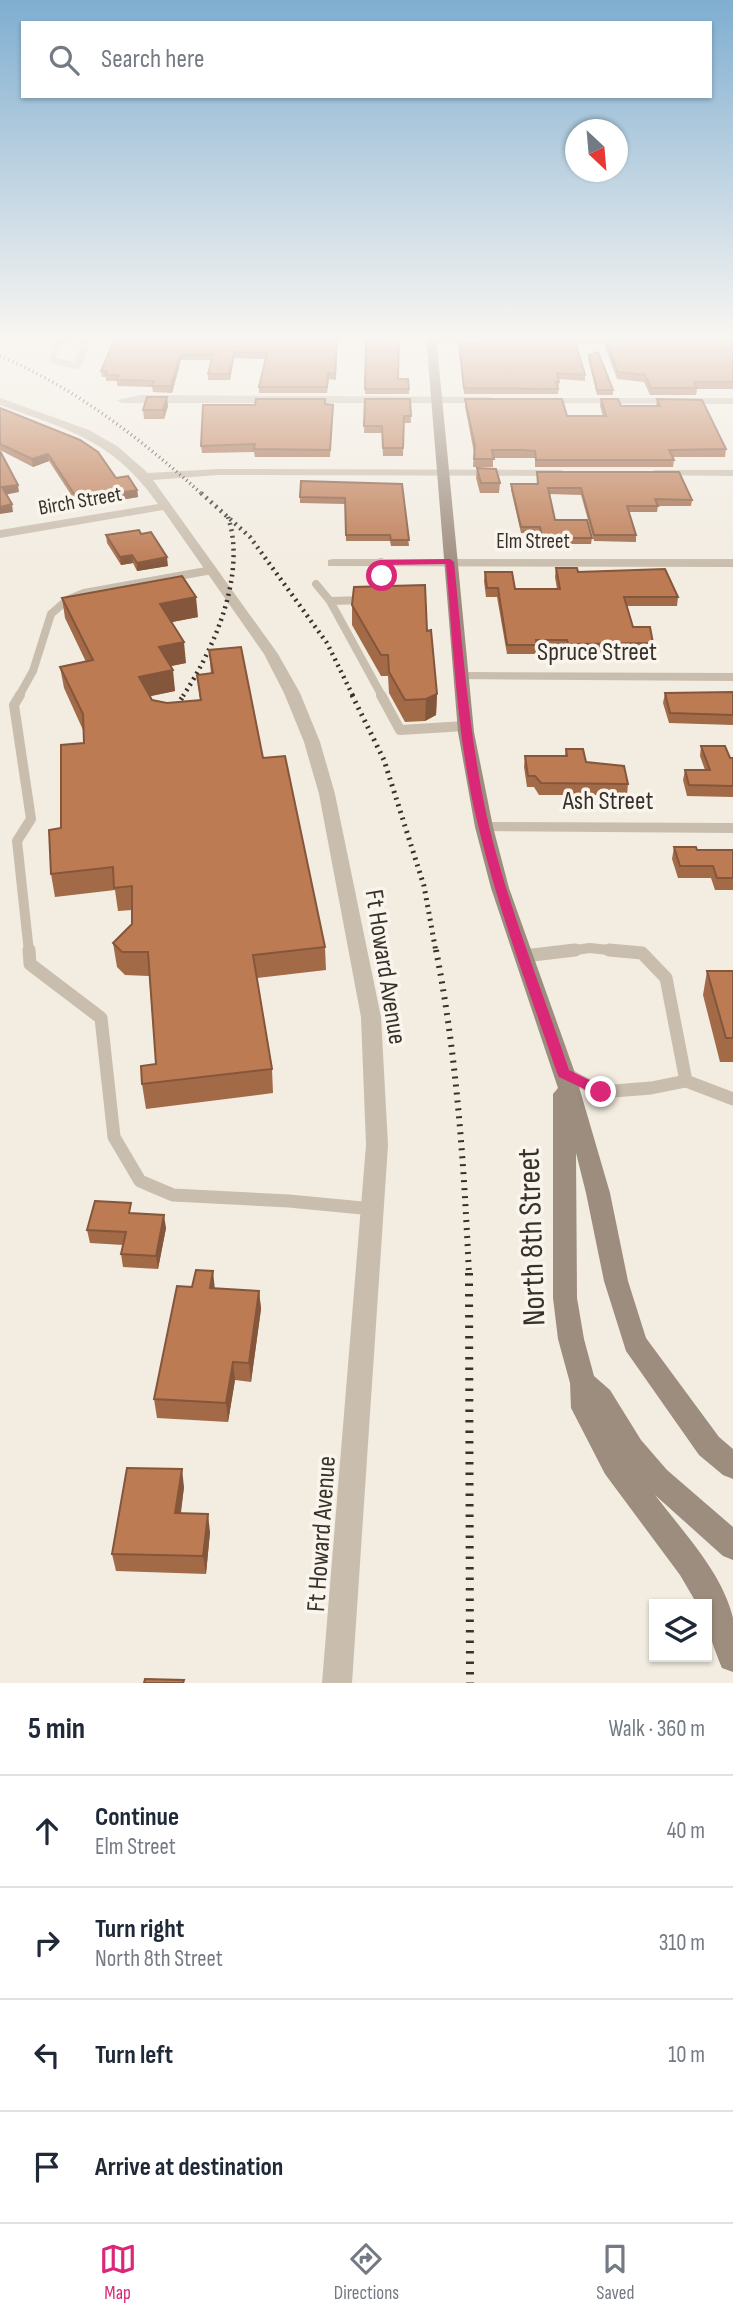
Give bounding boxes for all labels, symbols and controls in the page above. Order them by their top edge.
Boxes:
search box [21,21,712,98]
icon: search [45,41,83,79]
text: Search here [101,44,204,75]
north arrow [565,119,628,182]
street label: Birch Street [36,481,124,521]
street label: Elm Street [496,529,570,554]
route start [366,560,397,591]
street label: Spruce Street [537,637,657,668]
street label: Ash Street [562,786,653,817]
street label: Ft Howard Avenue [357,888,413,1046]
route end [585,1076,616,1107]
street label: North 8th Street [509,1147,555,1327]
street label: Ft Howard Avenue [301,1455,343,1613]
map controls [649,1599,712,1662]
button: layers [649,1599,712,1662]
text: 5 min [28,1711,85,1747]
text: Walk · 360 m [608,1715,705,1743]
text: Continue [95,1802,179,1833]
icon: ahead [28,1812,66,1850]
text: 40 m [667,1817,705,1845]
text: Elm Street [95,1833,176,1861]
text: Turn right [95,1914,184,1945]
icon: right [28,1924,66,1962]
text: 310 m [659,1929,705,1957]
text: North 8th Street [95,1945,223,1973]
icon: left [28,2036,66,2074]
text: Turn left [95,2040,173,2071]
text: 10 m [668,2041,705,2069]
icon: arrive [28,2148,66,2186]
text: Arrive at destination [95,2152,283,2183]
tab: Map [99,2240,137,2305]
tab: Directions [334,2240,399,2305]
tab: Saved [596,2240,634,2305]

